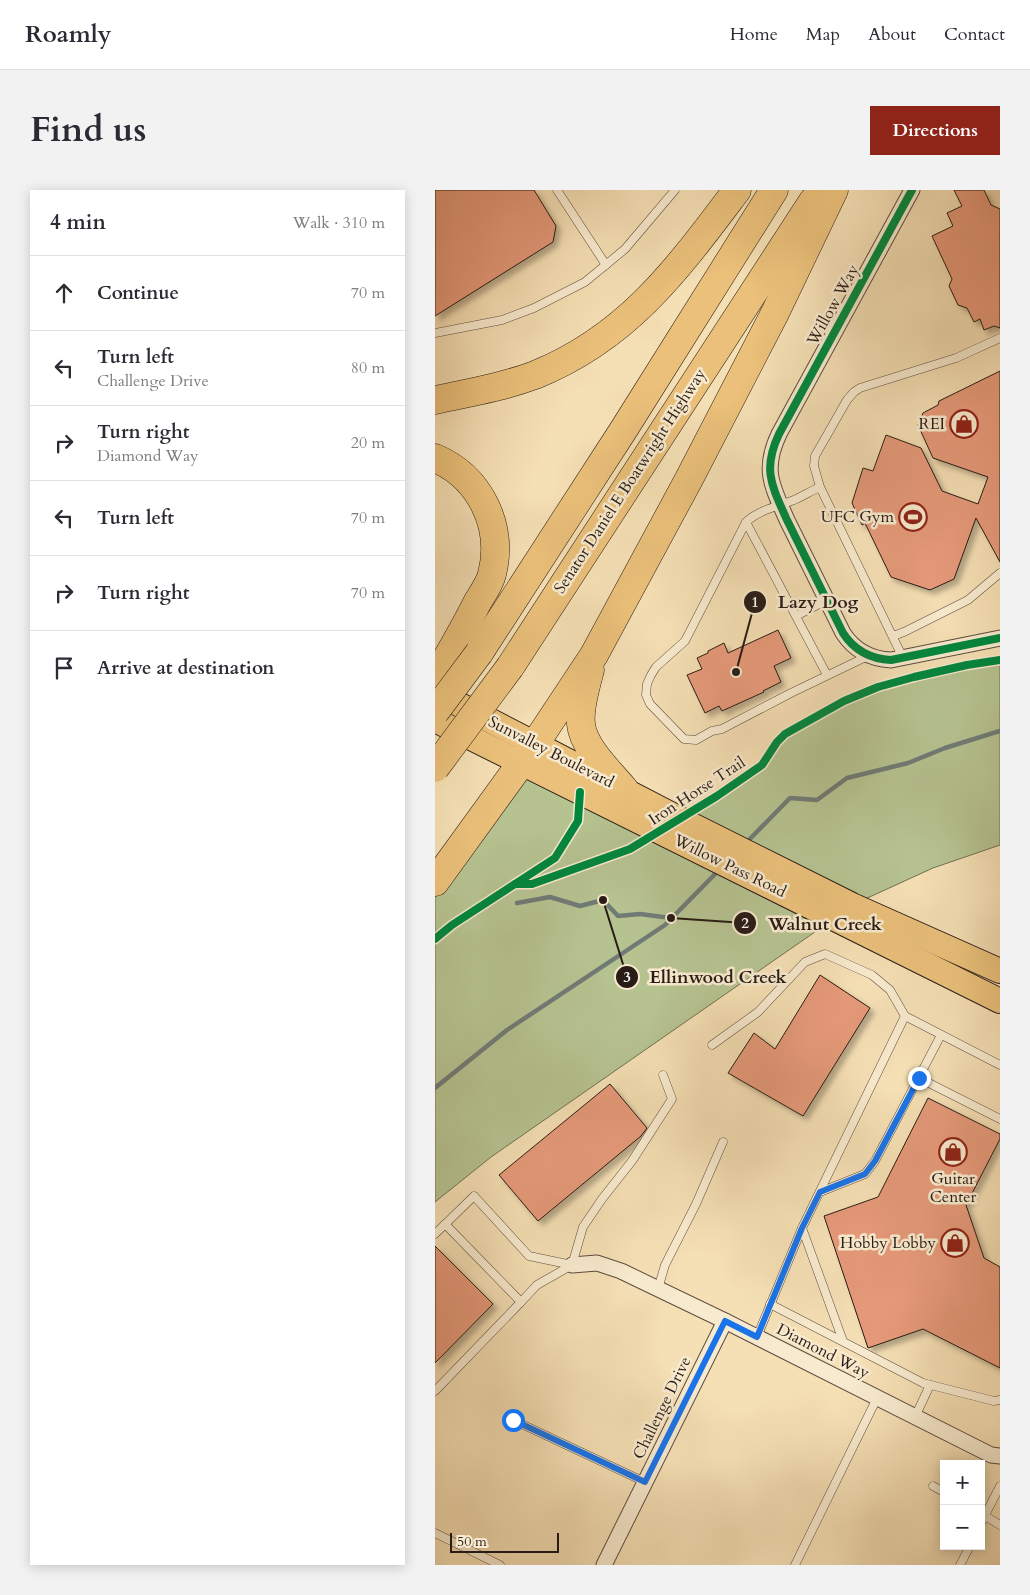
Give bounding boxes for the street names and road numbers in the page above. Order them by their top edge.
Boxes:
street label: Willow Way [801,260,864,350]
street label: Senator Daniel E Boatwright Highway [549,364,711,598]
street label: Sunvalley Boulevard [484,711,618,793]
street label: Iron Horse Trail [644,752,750,830]
street label: Willow Pass Road [669,829,790,903]
street label: Diamond Way [773,1318,874,1384]
street label: Challenge Drive [628,1353,696,1463]

